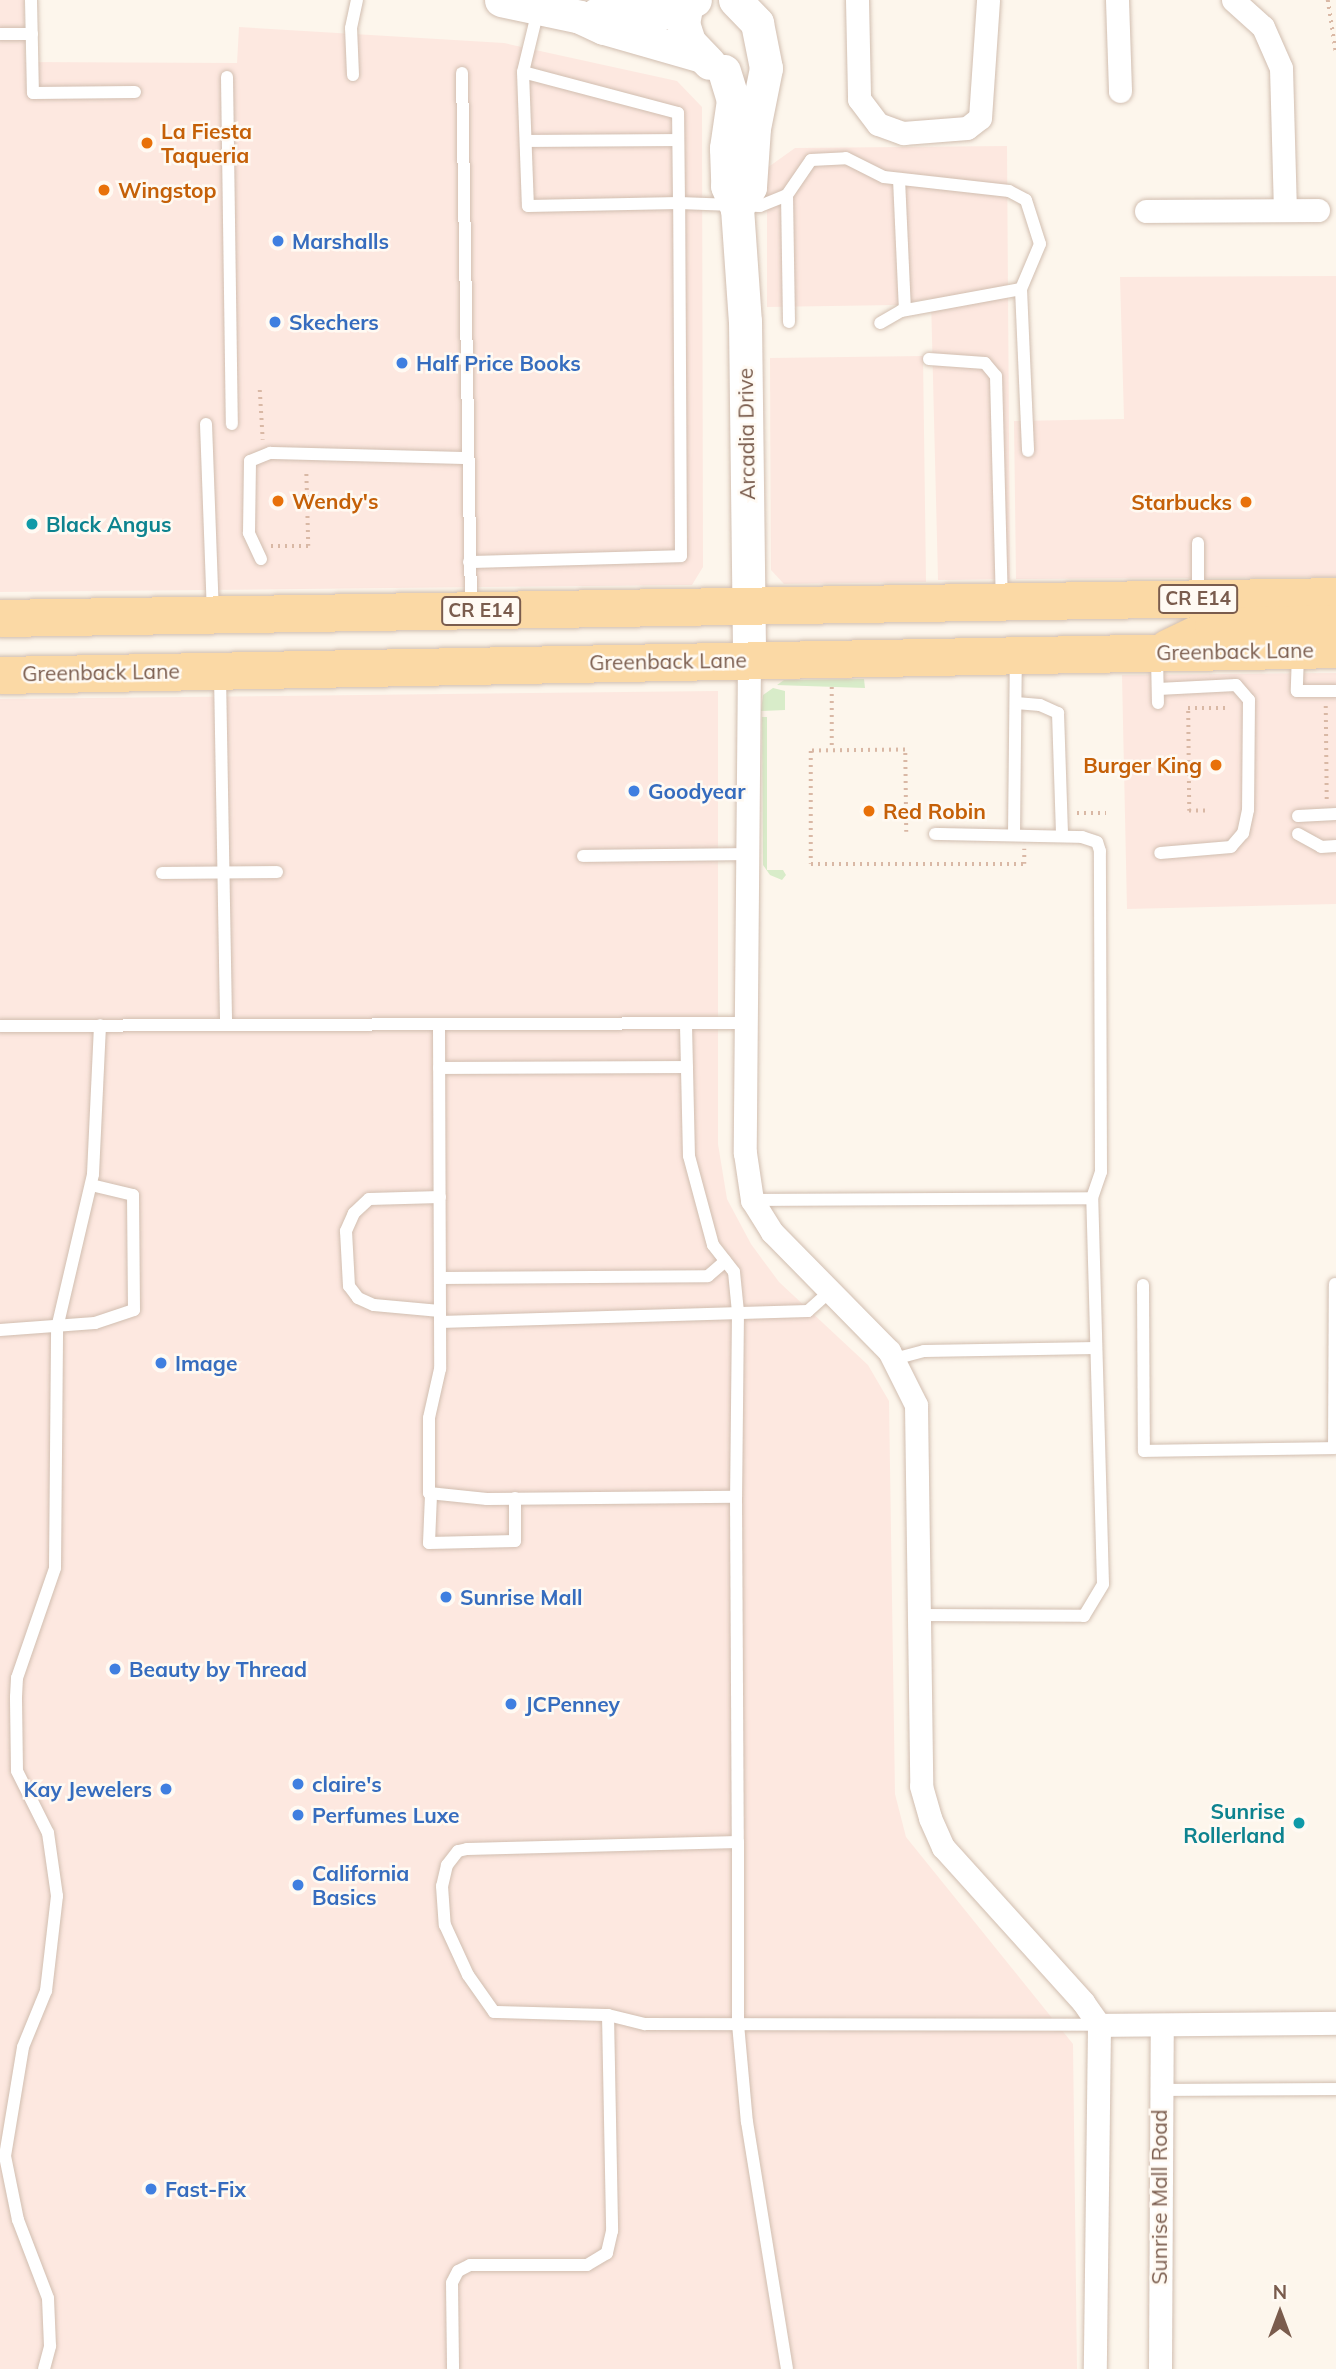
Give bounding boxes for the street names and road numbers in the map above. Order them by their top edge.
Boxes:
street label: Arcadia Drive [732,368,760,500]
road number: CR E14 [1158,584,1238,614]
road number: CR E14 [441,596,521,626]
street label: Greenback Lane [1156,637,1314,665]
street label: Greenback Lane [589,647,747,675]
street label: Greenback Lane [22,658,180,686]
street label: Sunrise Mall Road [1146,2109,1172,2285]

